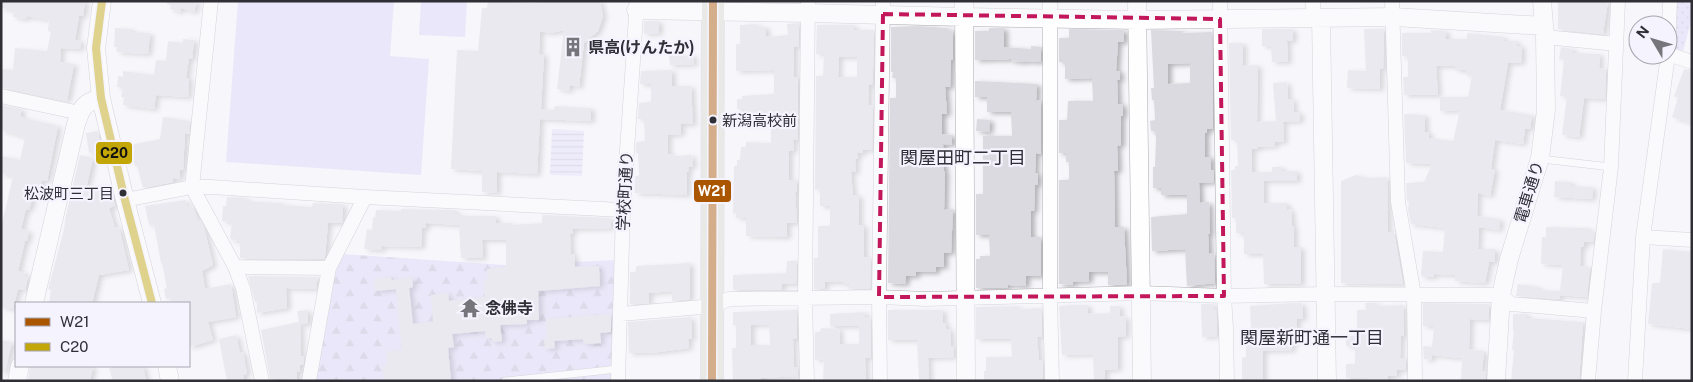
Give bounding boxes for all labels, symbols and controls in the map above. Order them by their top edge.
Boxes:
north arrow [1628,15,1678,65]
text: N [1633,23,1652,41]
building icon: 県高(けんたか) [562,36,584,58]
place label: 県高(けんたか) [588,38,695,57]
place label: 新潟高校前 [722,112,797,129]
marker: 新潟高校前 [708,115,718,125]
line badge: C20 [95,141,133,165]
text: C20 [100,145,128,161]
district label: 関屋田町二丁目 [900,147,1026,168]
street label: 学校町通り [613,151,637,231]
street label: 電車通り [1511,159,1547,225]
line badge: W21 [693,179,732,203]
text: W21 [698,183,726,199]
place label: 松波町三丁目 [24,185,114,202]
marker: 松波町三丁目 [118,188,128,198]
temple icon: 念佛寺 [459,297,481,319]
place label: 念佛寺 [485,299,533,318]
legend [15,302,190,367]
text: W21 [60,313,89,330]
district label: 関屋新町通一丁目 [1240,327,1384,348]
text: C20 [60,338,88,355]

